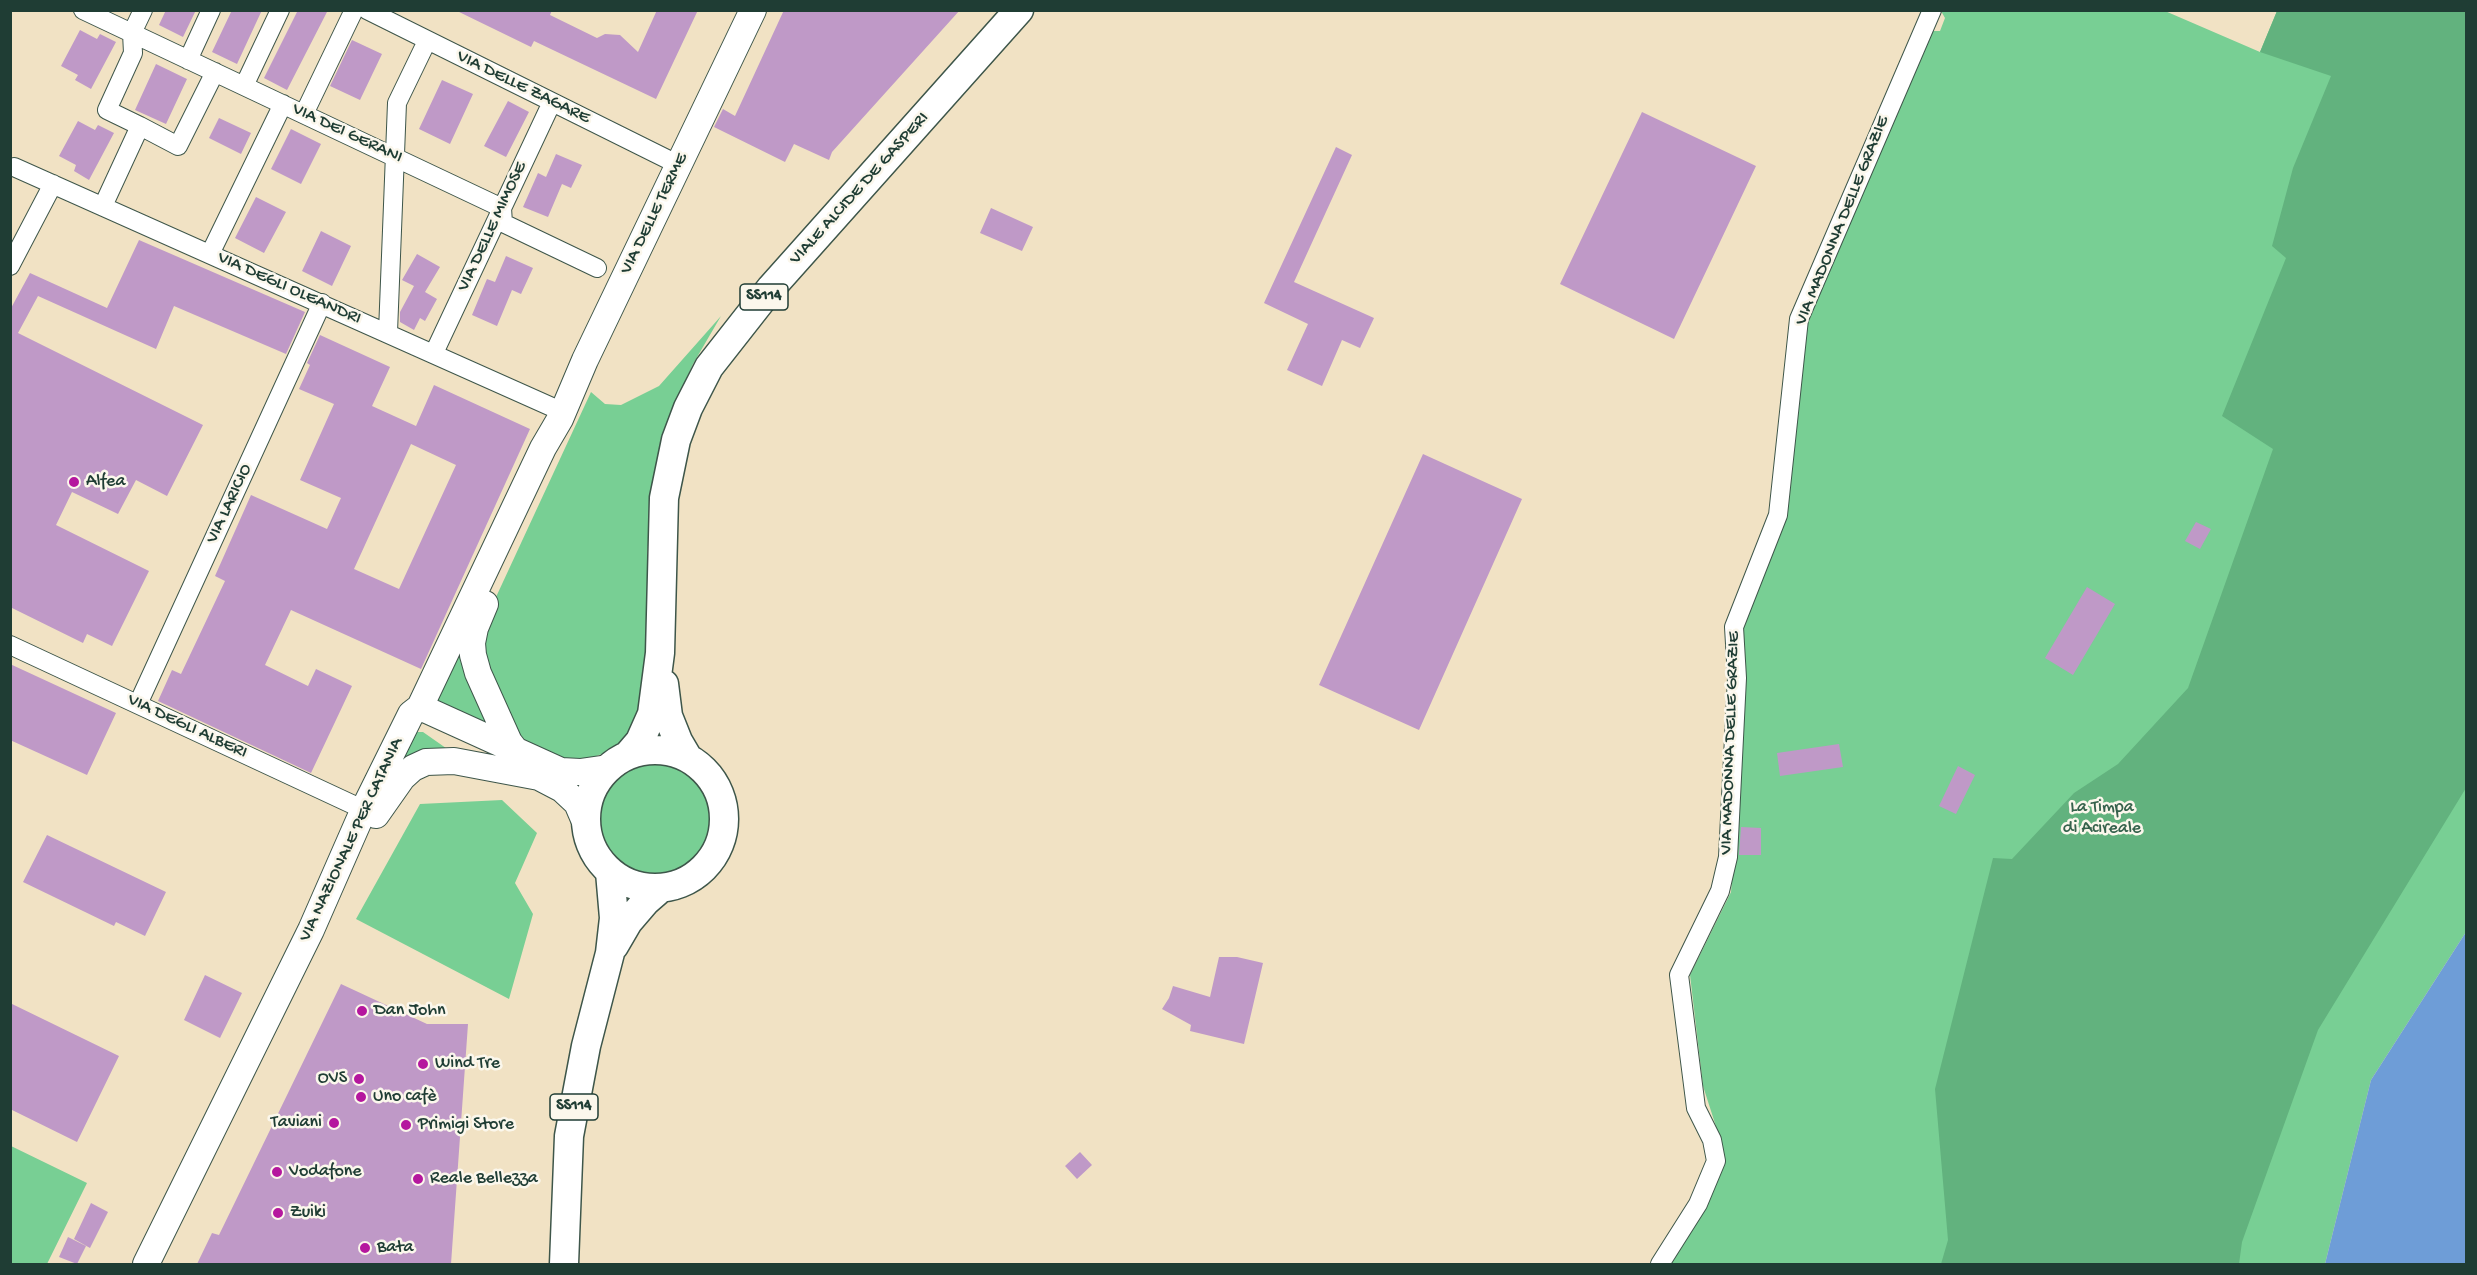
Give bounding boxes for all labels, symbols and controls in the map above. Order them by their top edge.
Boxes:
street label: VIA DELLE ZAGARE [453,46,593,130]
street label: VIA DEI GERANI [288,99,406,169]
street label: VIALE ALCIDE DE GASPERI [786,108,934,270]
street label: VIA MADONNA DELLE GRAZIE [1791,113,1895,329]
street label: VIA DELLE TERME [616,150,694,278]
street label: VIA DELLE MIMOSE [454,159,532,295]
street label: VIA DEGLI OLEANDRI [214,248,364,330]
road number: SS114 [740,284,788,310]
street label: VIA LARICIO [202,461,258,547]
place label: Alfea [86,471,125,493]
marker: Alfea [67,475,81,489]
street label: VIA MADONNA DELLE GRAZIE [1716,631,1746,855]
street label: VIA DEGLI ALBERI [123,690,251,764]
street label: VIA NAZIONALE PER CATANIA [295,735,409,945]
park label: La Timpa di Acireale [2063,797,2141,840]
place label: Dan John [374,1000,446,1022]
marker: Dan John [355,1004,369,1018]
place label: Wind Tre [435,1053,500,1075]
marker: Wind Tre [416,1057,430,1071]
place label: OVS [318,1068,347,1090]
marker: OVS [352,1072,366,1086]
place label: Uno cafè [373,1086,436,1108]
marker: Uno cafè [354,1090,368,1104]
road number: SS114 [550,1094,598,1120]
place label: Taviani [271,1112,322,1134]
place label: Primigi Store [418,1114,514,1136]
marker: Taviani [327,1116,341,1130]
marker: Primigi Store [399,1118,413,1132]
place label: Vodafone [289,1161,362,1183]
marker: Vodafone [270,1165,284,1179]
place label: Reale Bellezza [430,1168,538,1190]
marker: Reale Bellezza [411,1172,425,1186]
place label: Zuiki [290,1202,326,1224]
marker: Zuiki [271,1206,285,1220]
place label: Bata [377,1237,414,1259]
marker: Bata [358,1241,372,1255]

